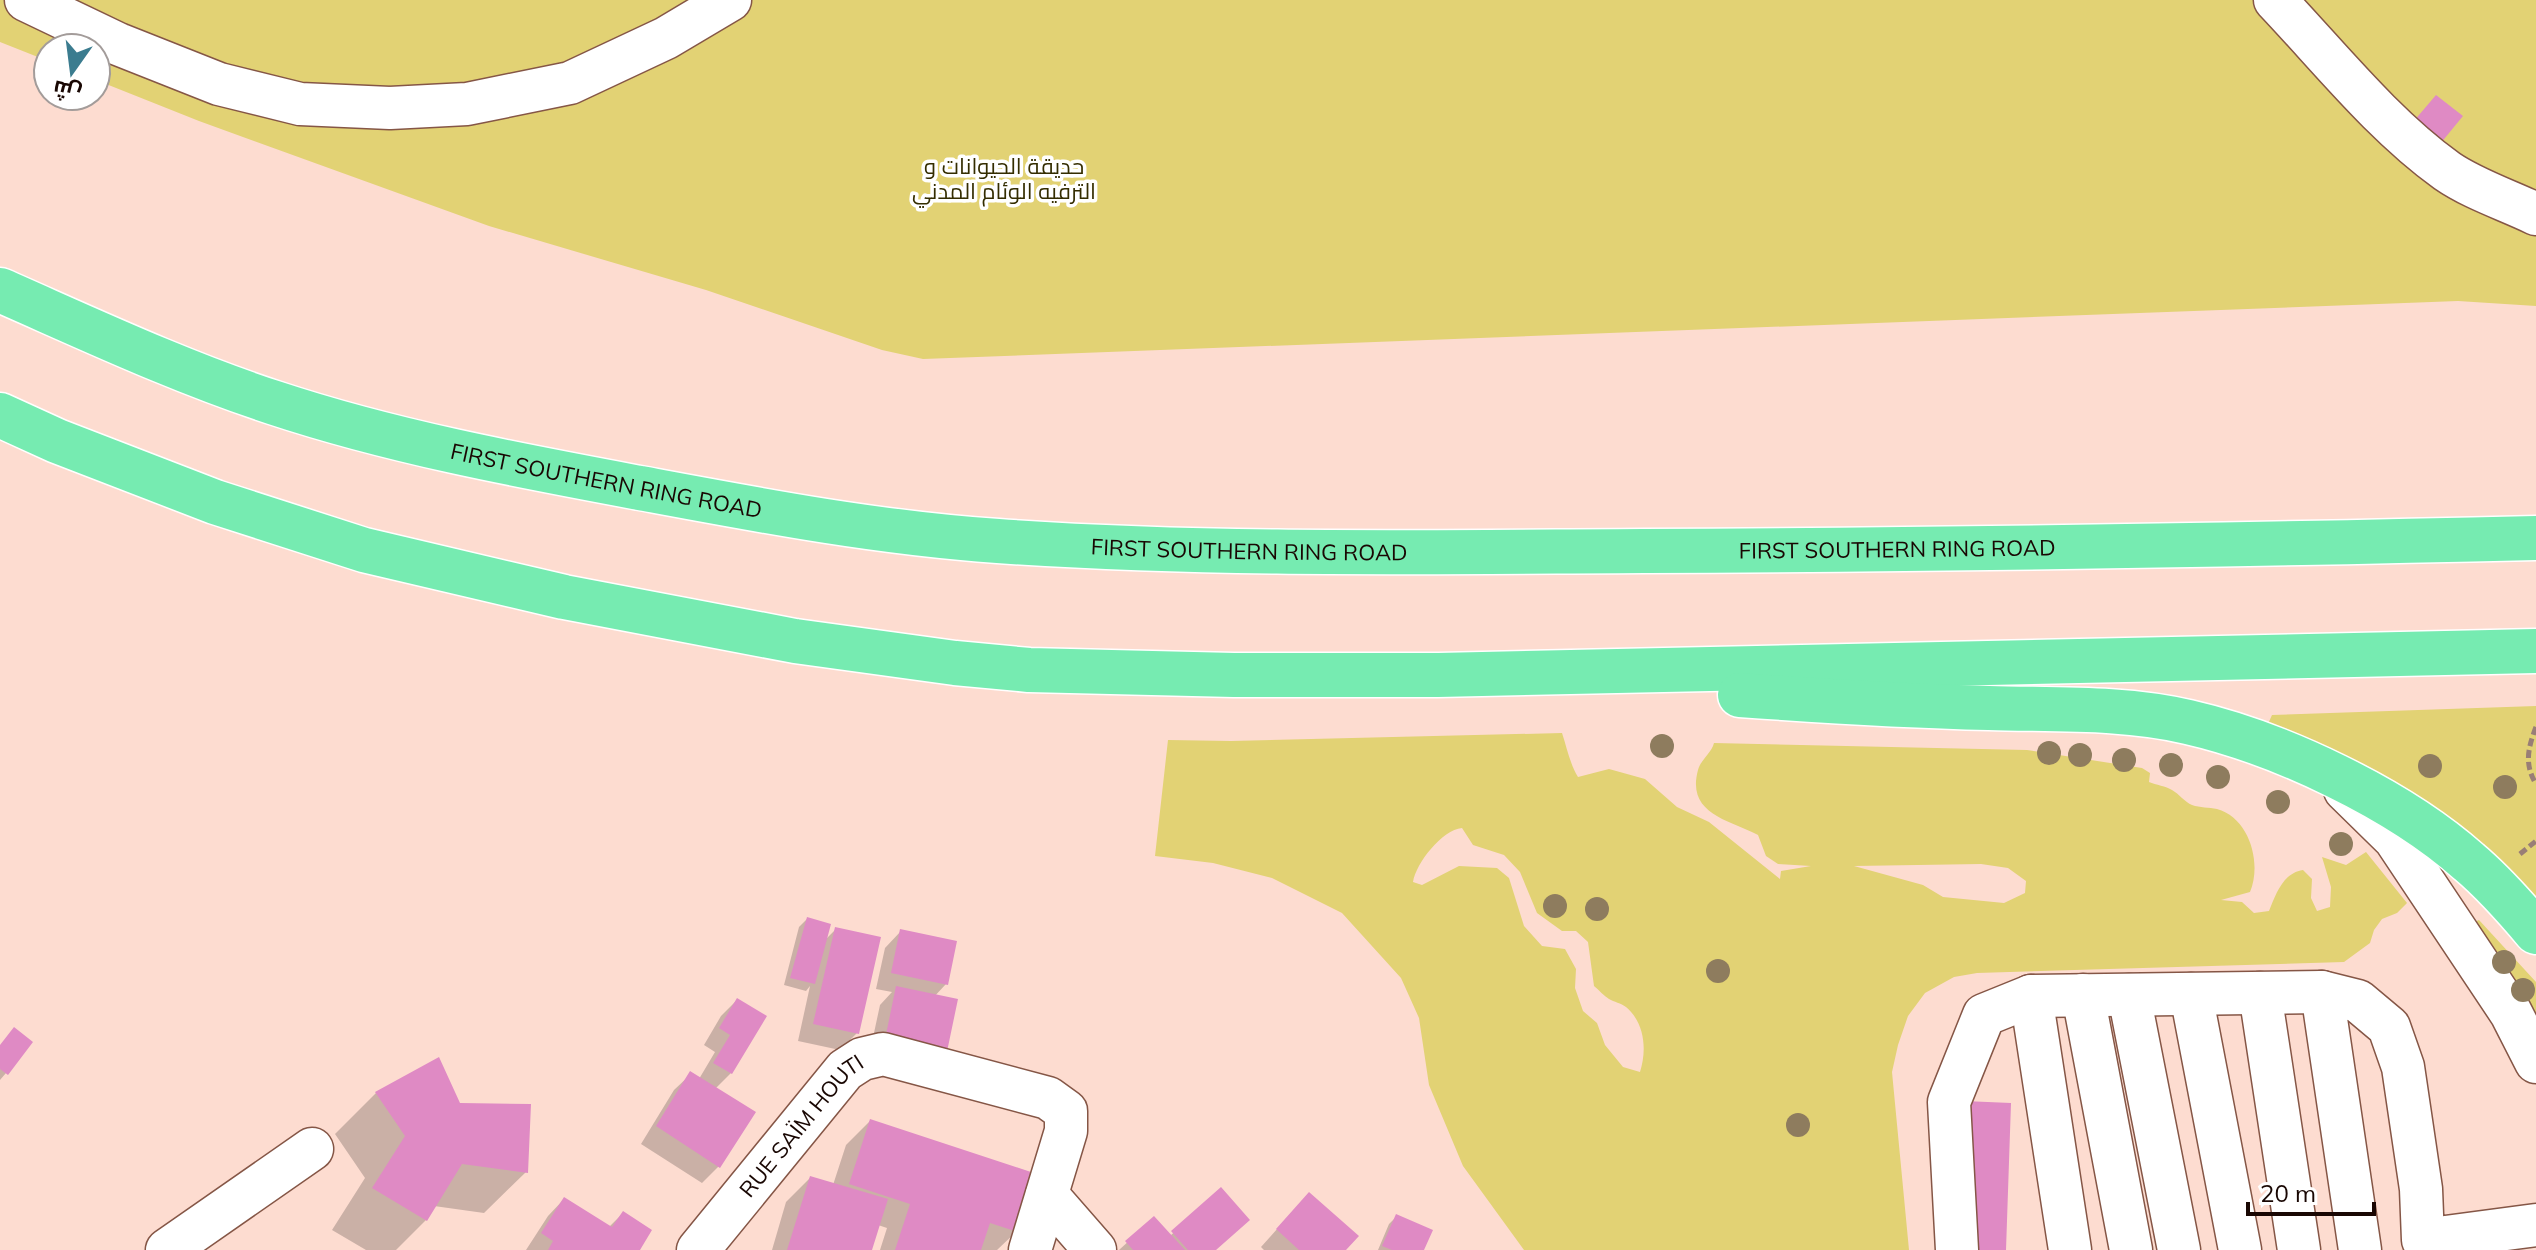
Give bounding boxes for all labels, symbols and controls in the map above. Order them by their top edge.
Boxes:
north arrow [32,32,112,112]
text: ش [50,74,84,108]
park label: حديقة الحيوانات و الترفيه الوئام المدني [912,152,1096,208]
street label: FIRST SOUTHERN RING ROAD [448,437,764,524]
street label: FIRST SOUTHERN RING ROAD [1090,532,1408,566]
street label: FIRST SOUTHERN RING ROAD [1739,533,2056,565]
street label: RUE SAÏM HOUTI [733,1048,869,1203]
scale bar [2248,1166,2374,1216]
text: 20 m [2260,1178,2316,1208]

